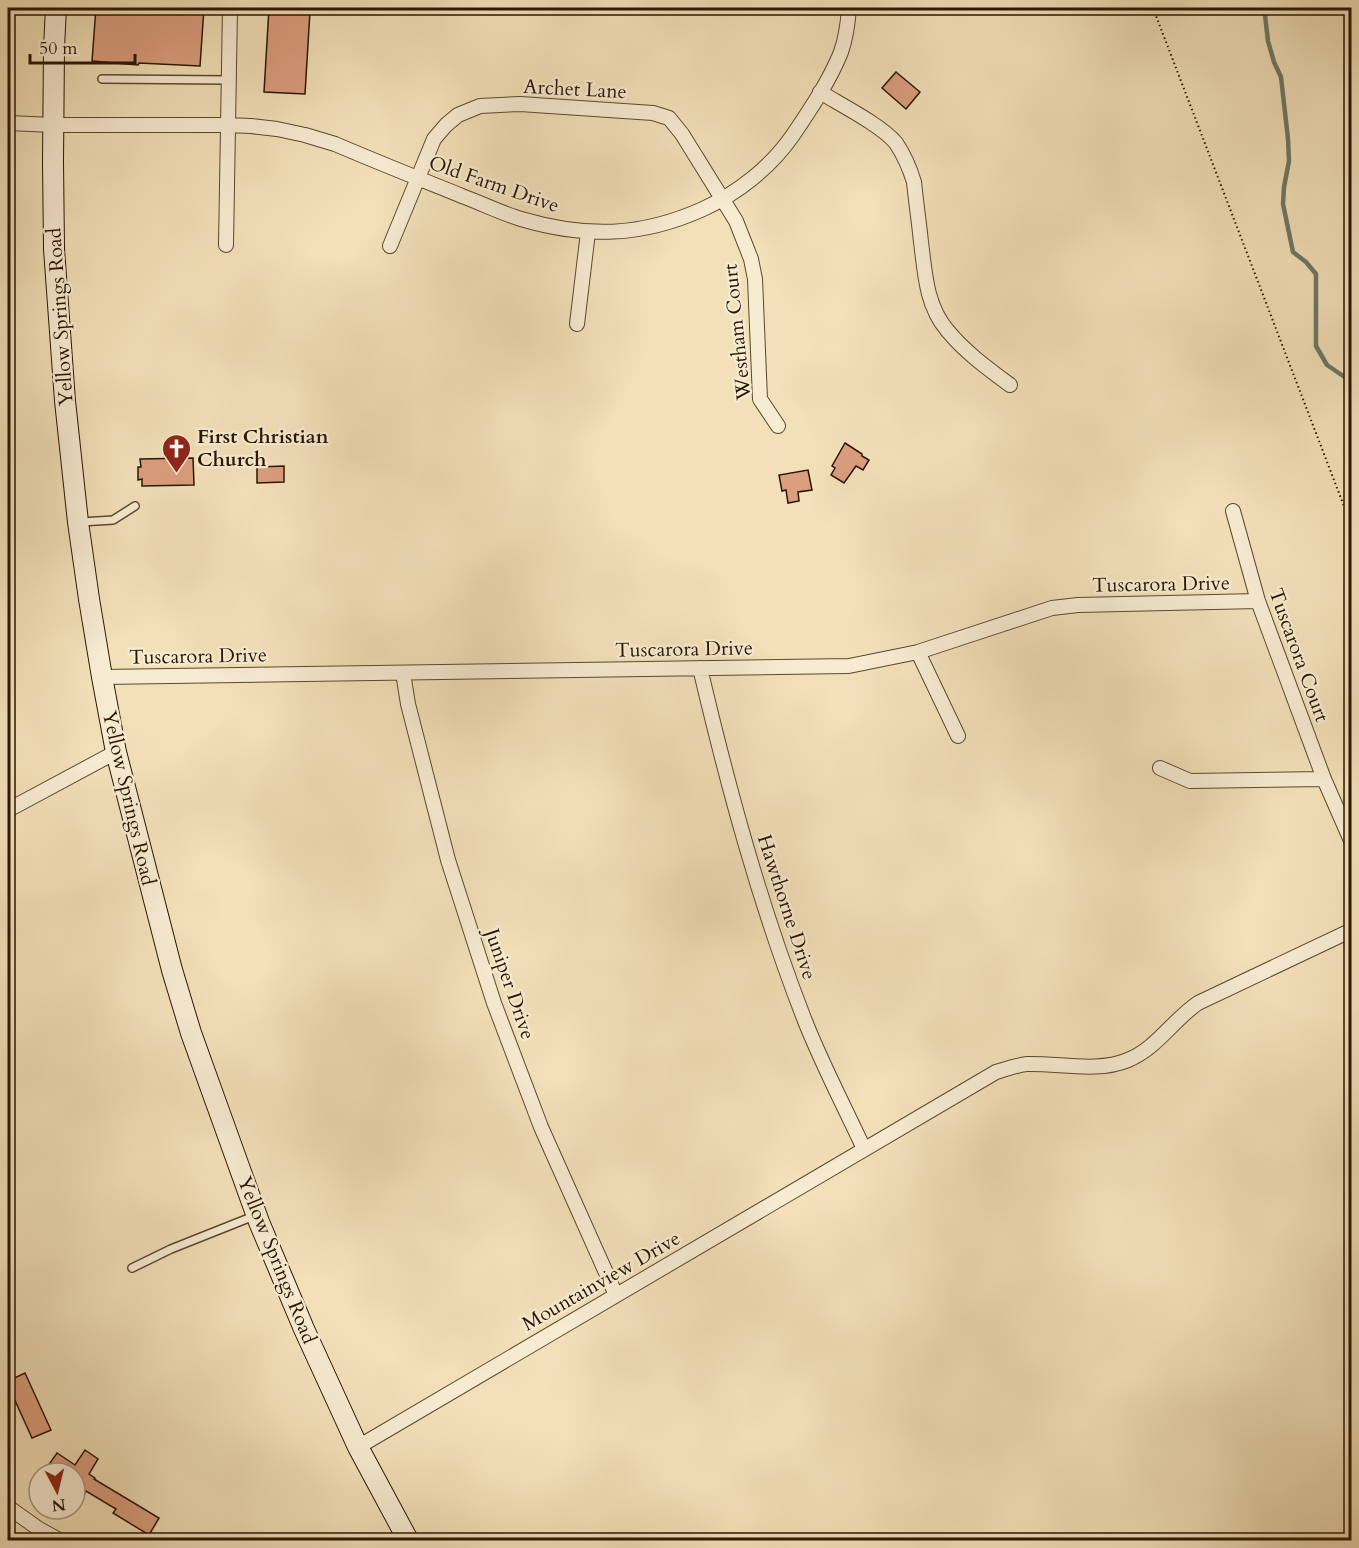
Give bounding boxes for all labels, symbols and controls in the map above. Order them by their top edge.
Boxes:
scale bar [30,27,135,65]
text: 50 m [39,36,78,61]
street label: Archet Lane [523,73,627,105]
street label: Old Farm Drive [425,149,563,219]
street label: Yellow Springs Road [40,227,80,407]
street label: Westham Court [716,262,758,402]
place label: First Christian Church [197,423,329,473]
church icon: First Christian Church [160,432,192,474]
street label: Tuscarora Drive [1092,569,1230,599]
street label: Tuscarora Court [1262,585,1336,726]
street label: Tuscarora Drive [615,634,753,664]
street label: Tuscarora Drive [129,641,267,671]
street label: Yellow Springs Road [96,708,162,888]
street label: Hawthorne Drive [751,831,823,983]
street label: Juniper Drive [477,922,542,1043]
street label: Yellow Springs Road [231,1172,323,1348]
street label: Mountainview Drive [517,1225,685,1337]
north arrow [27,1461,87,1521]
text: N [50,1493,67,1517]

